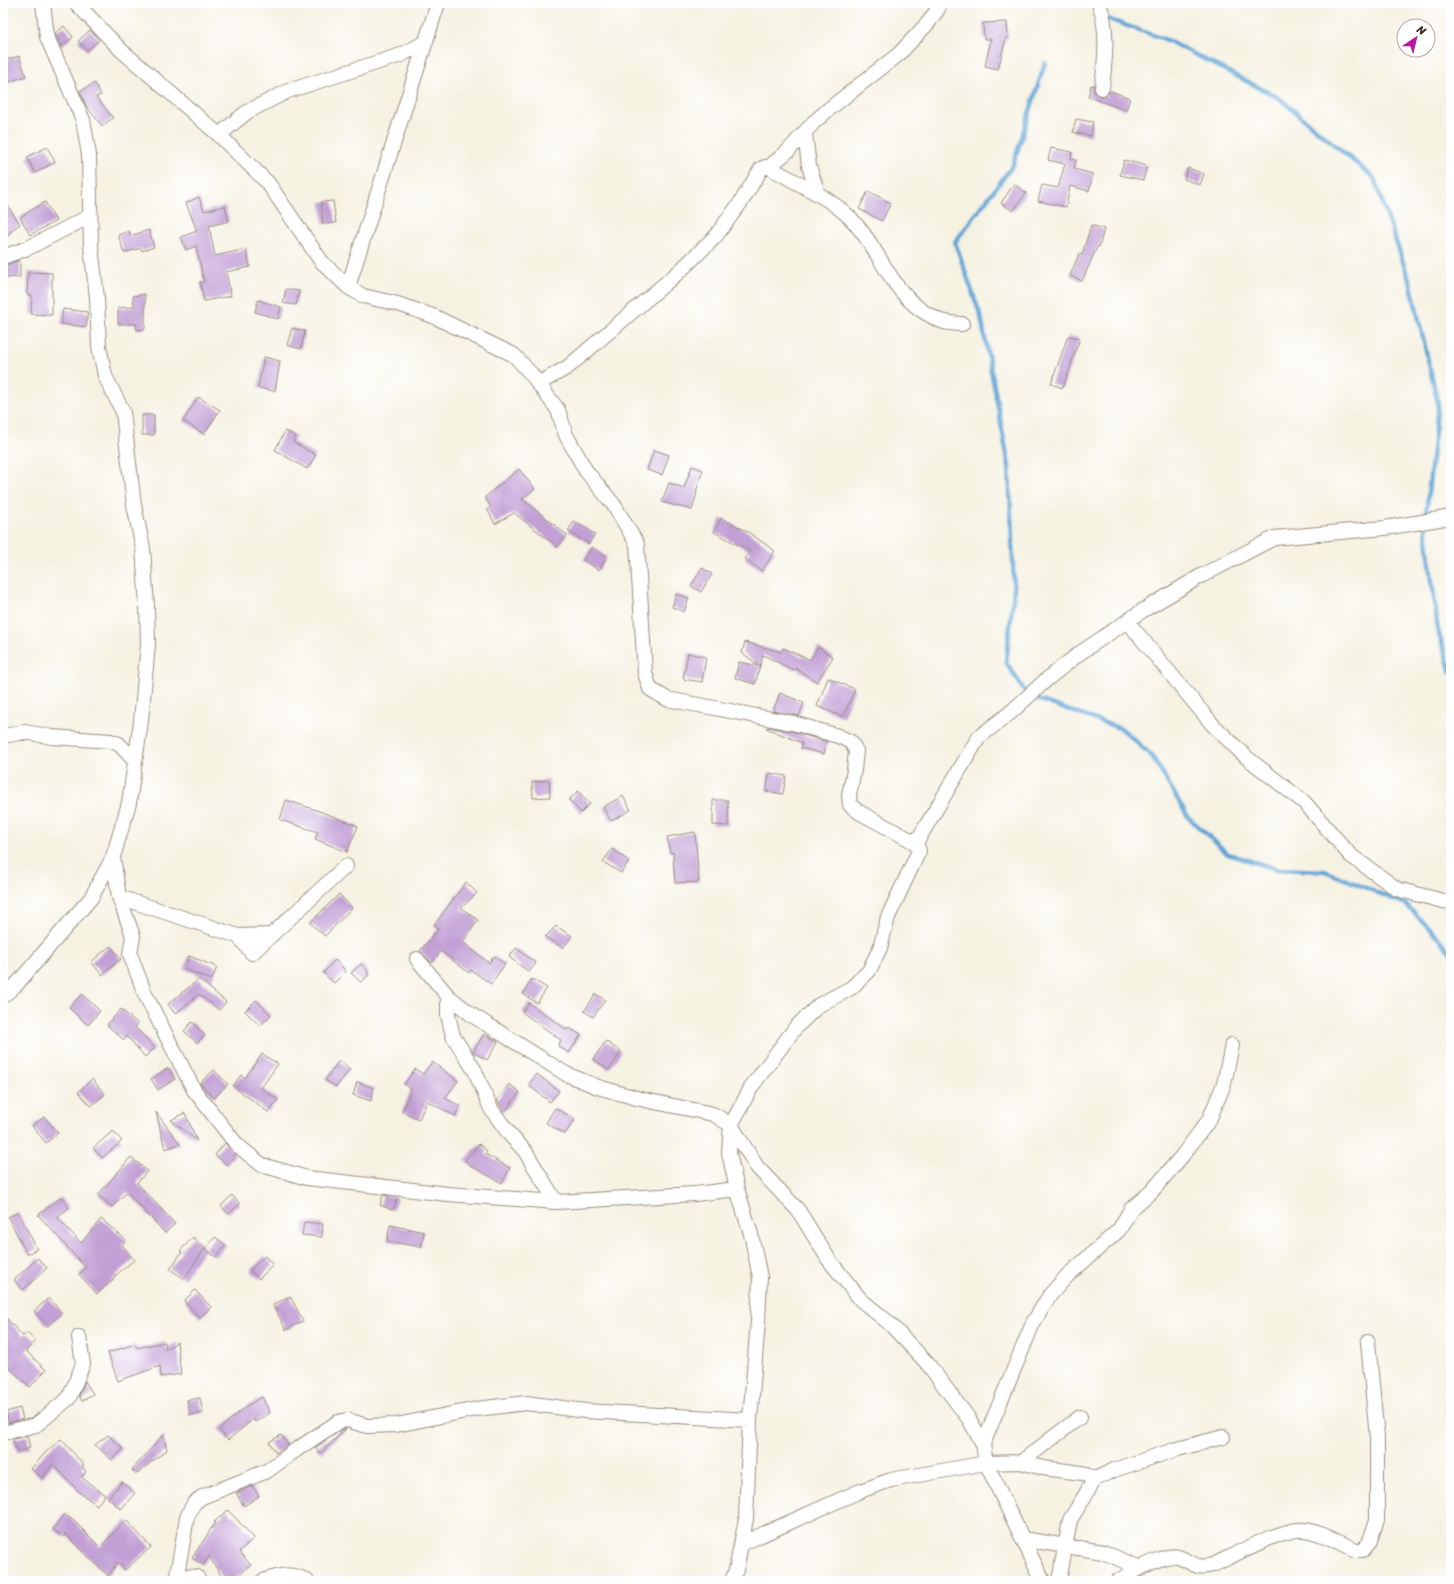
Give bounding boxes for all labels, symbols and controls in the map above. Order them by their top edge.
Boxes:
north arrow [1396,18,1436,58]
text: N [1412,20,1430,40]

